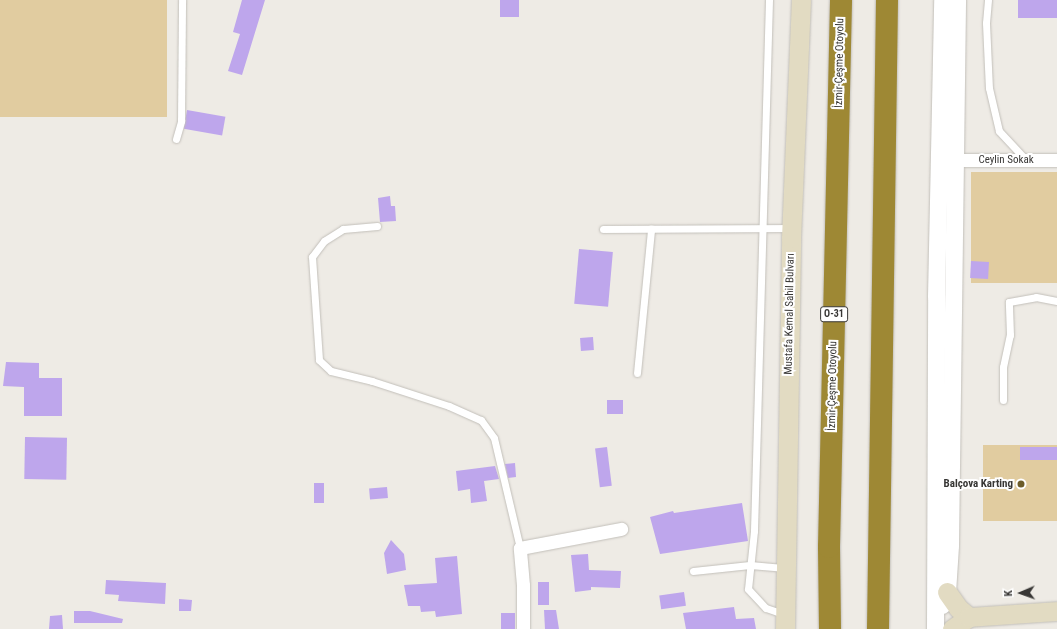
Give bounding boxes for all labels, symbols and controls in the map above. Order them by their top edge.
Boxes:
street label: İzmir-Çeşme Otoyolu [833,18,847,108]
street label: Ceylin Sokak [978,153,1034,167]
street label: Mustafa Kemal Sahil Bulvarı [782,253,798,375]
road number: O-31 [820,306,848,322]
street label: İzmir-Çeşme Otoyolu [826,341,840,431]
place label: Balçova Karting [944,477,1013,491]
marker: Balçova Karting [1016,479,1026,489]
north arrow [1001,573,1041,613]
text: K [1002,590,1015,597]

